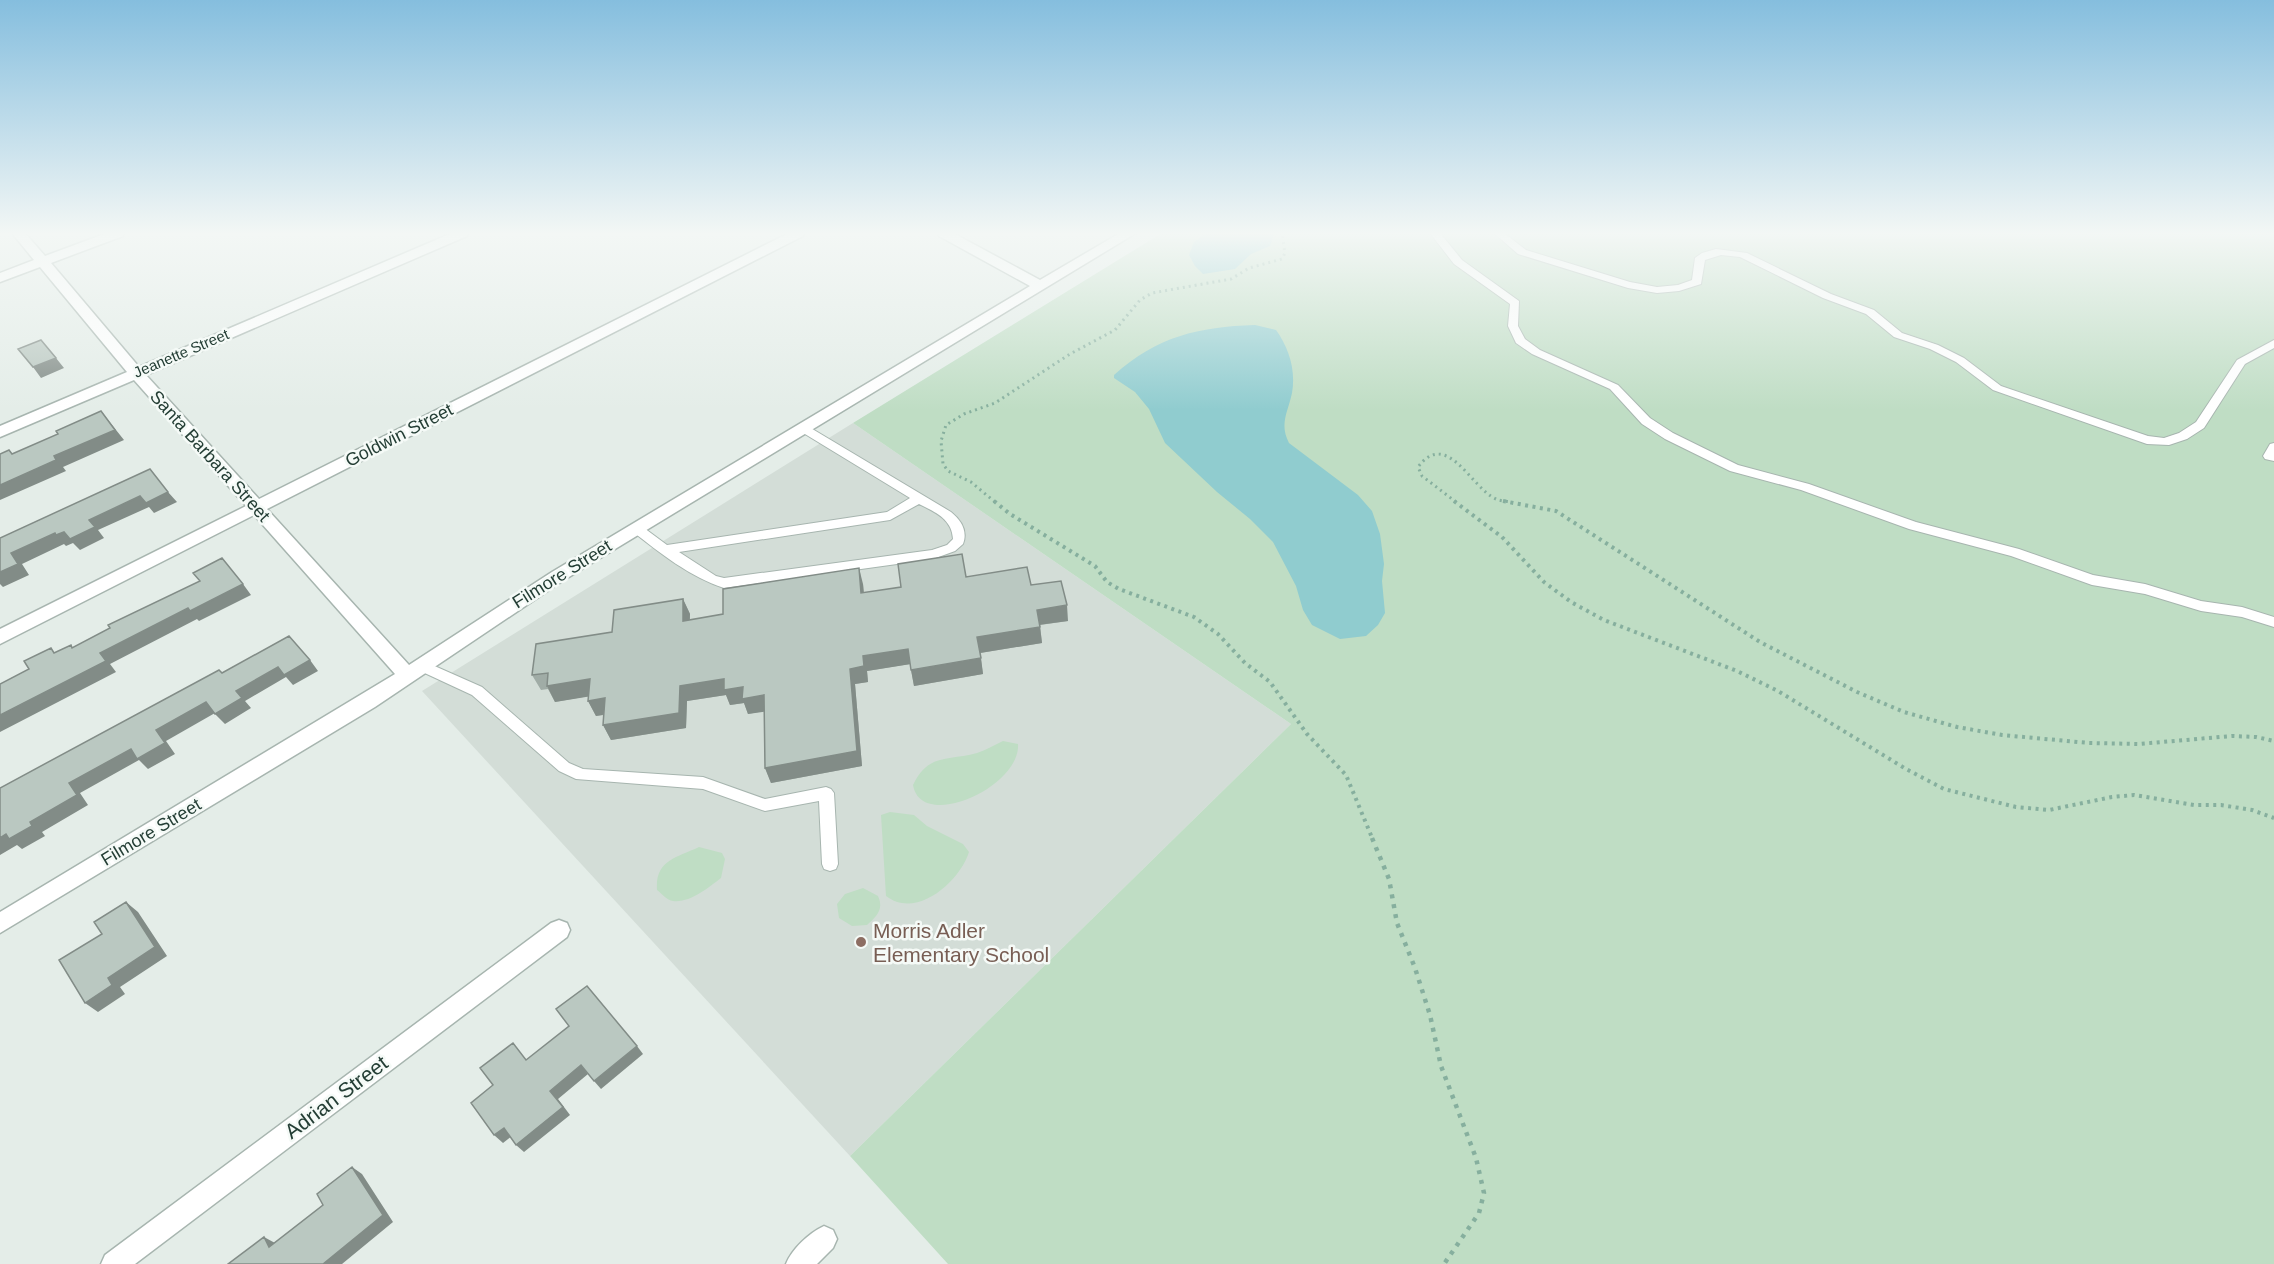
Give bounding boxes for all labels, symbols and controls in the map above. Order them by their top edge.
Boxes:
street label: Jeanette Street [131,325,232,381]
street label: Santa Barbara Street [146,386,274,526]
street label: Goldwin Street [342,399,456,471]
street label: Filmore Street [509,536,615,612]
street label: Filmore Street [97,794,205,870]
place label: Morris Adler Elementary School [873,919,1049,966]
marker: Morris Adler Elementary School [854,935,868,949]
street label: Adrian Street [280,1051,392,1143]

